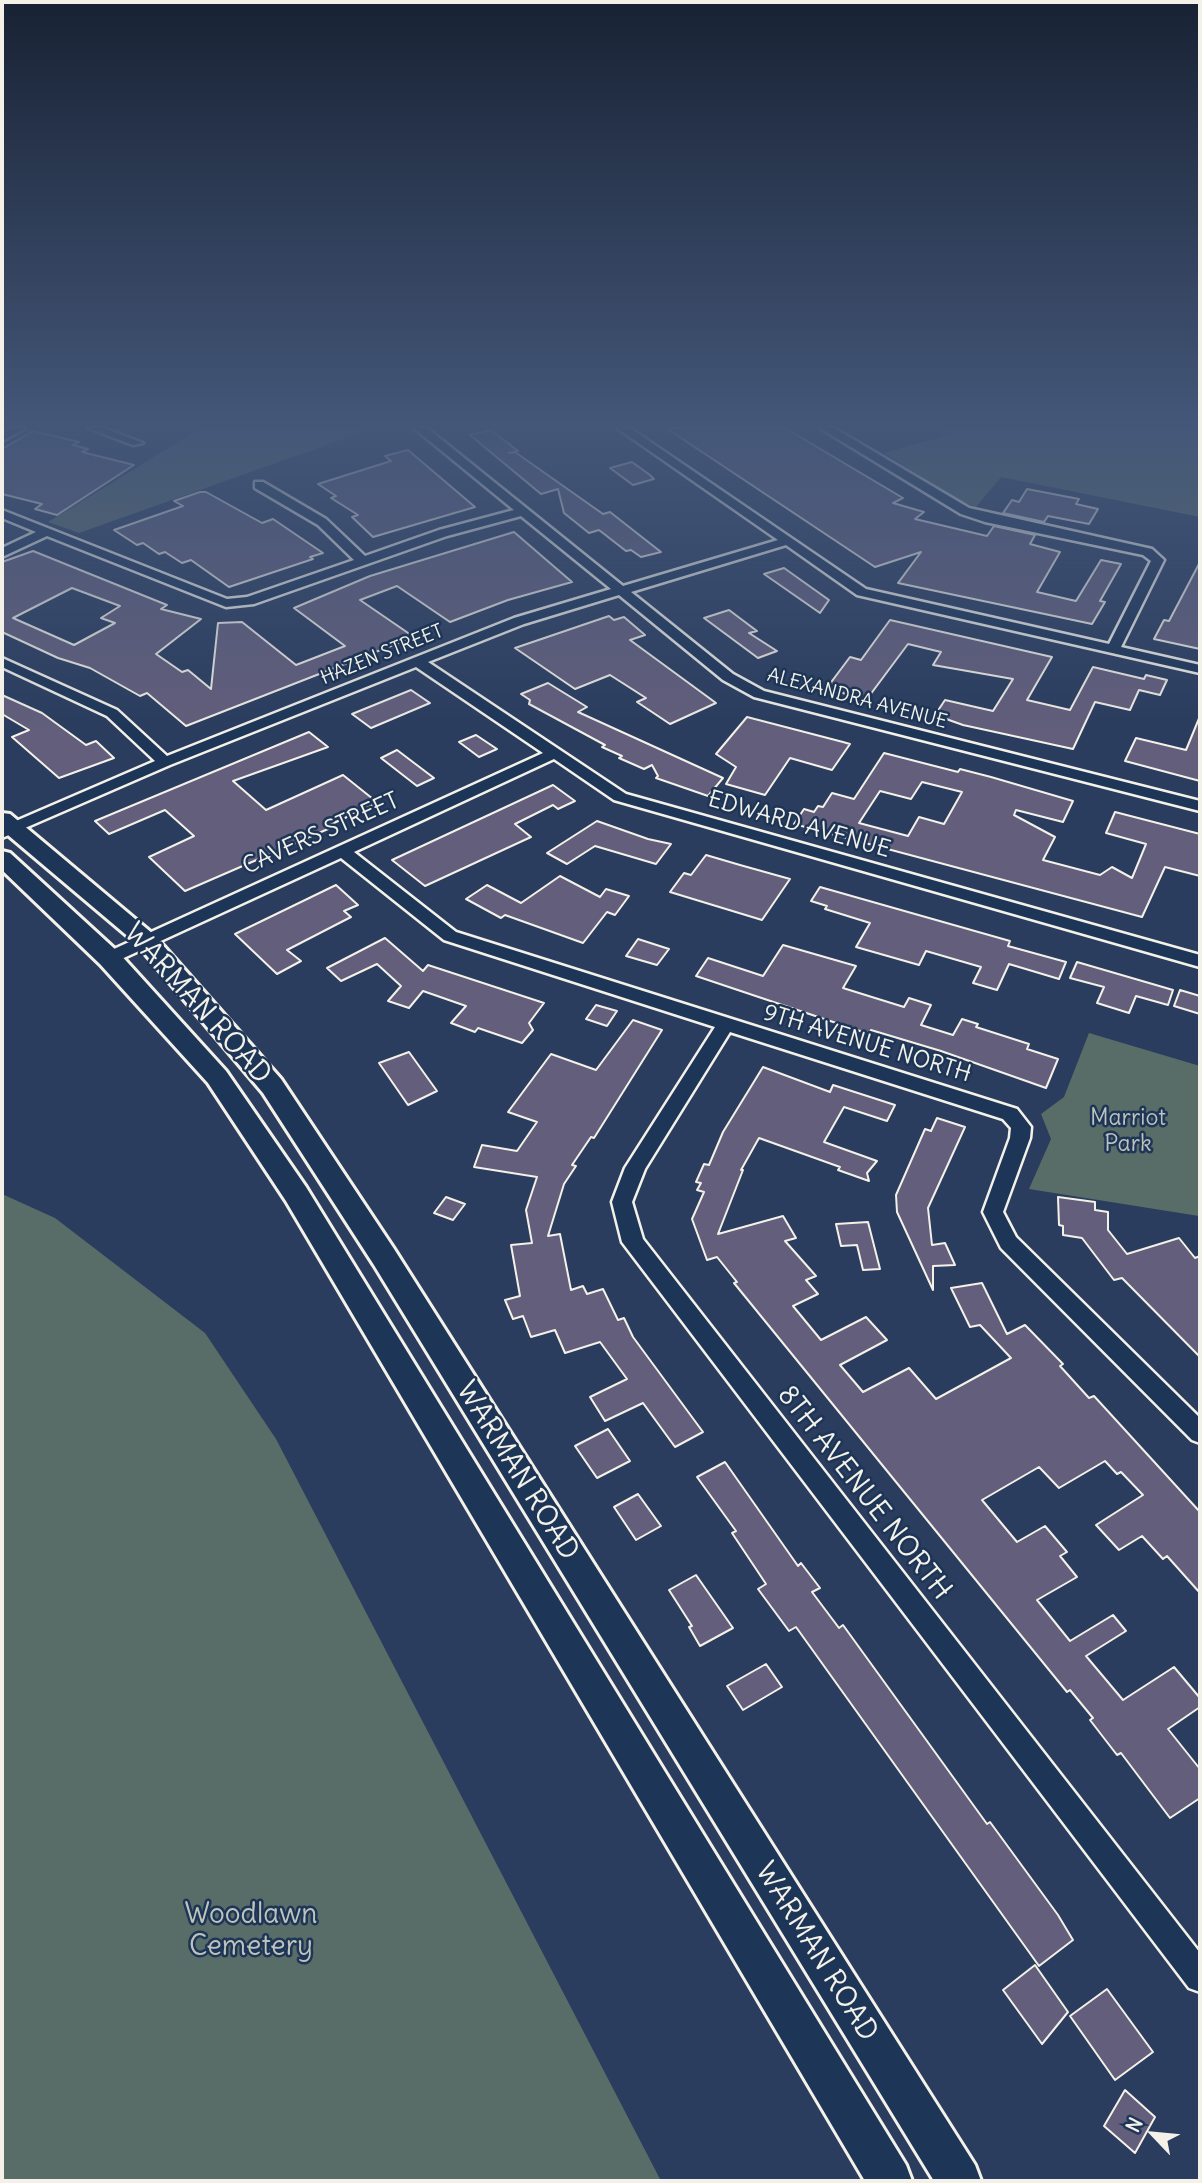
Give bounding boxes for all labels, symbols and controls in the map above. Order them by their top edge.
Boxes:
street label: HAZEN STREET [317,620,447,690]
street label: ALEXANDRA AVENUE [765,664,949,734]
street label: EDWARD AVENUE [705,786,893,864]
street label: CAVERS STREET [238,787,404,881]
street label: WARMAN ROAD [116,917,278,1091]
street label: 9TH AVENUE NORTH [760,999,974,1089]
park label: Marriot Park [1090,1104,1166,1158]
street label: WARMAN ROAD [449,1375,585,1567]
street label: 8TH AVENUE NORTH [770,1379,958,1607]
street label: WARMAN ROAD [748,1856,884,2048]
park label: Woodlawn Cemetery [185,1898,317,1964]
north arrow [1118,2099,1188,2169]
text: N [1120,2114,1148,2136]

